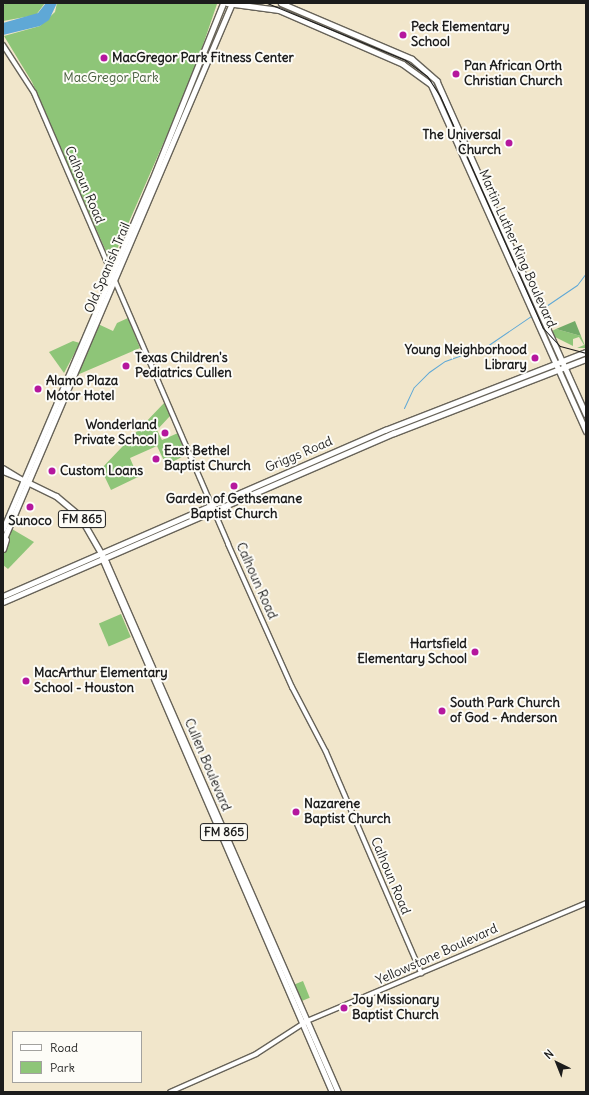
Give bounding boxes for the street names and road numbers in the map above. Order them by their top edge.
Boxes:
street label: Calhoun Road [61,144,107,226]
street label: Martin Luther King Boulevard [475,167,559,331]
street label: Old Spanish Trail [82,220,134,316]
street label: Griggs Road [263,434,335,476]
road number: FM 865 [57,509,107,529]
street label: Calhoun Road [232,540,280,622]
street label: Cullen Boulevard [180,716,234,814]
road number: FM 865 [199,822,249,842]
street label: Calhoun Road [367,835,413,917]
street label: Yellowstone Boulevard [374,921,500,989]

